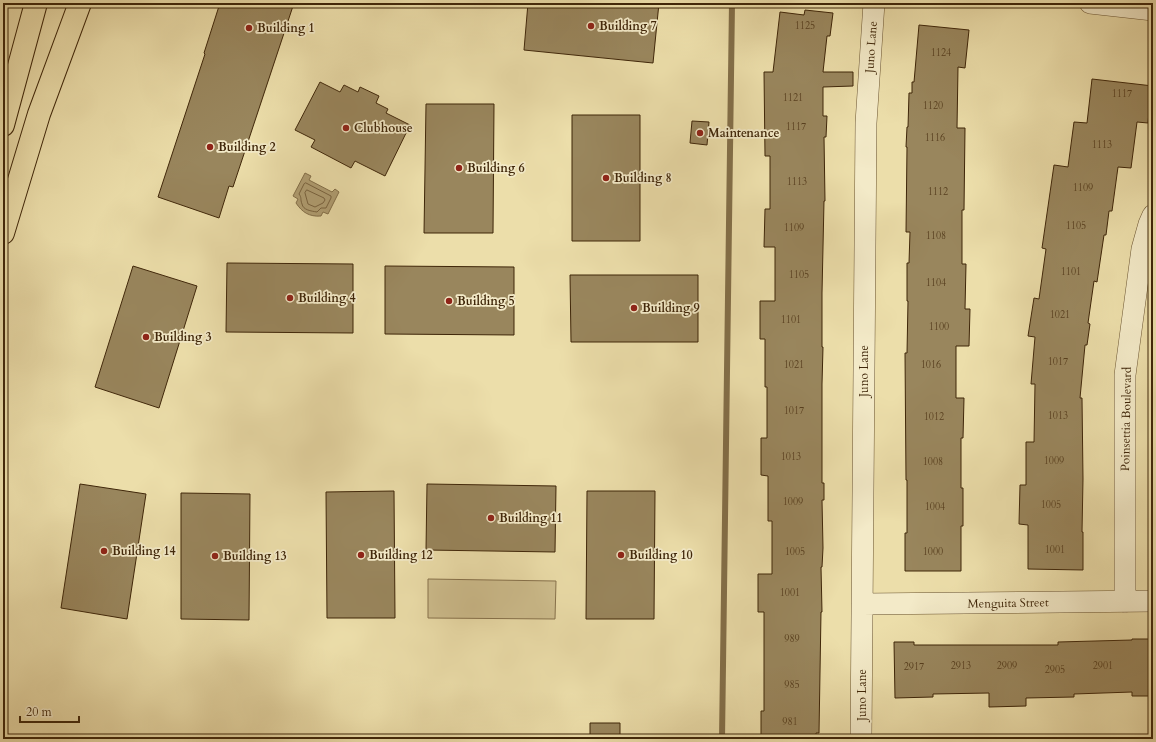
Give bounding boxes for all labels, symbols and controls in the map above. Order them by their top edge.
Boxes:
place label: Building 7 [599,18,657,34]
house number: 1125 [795,19,815,33]
place label: Building 1 [257,20,315,36]
marker: Building 7 [586,21,596,31]
street label: Juno Lane [861,21,881,75]
marker: Building 1 [244,23,254,33]
house number: 1124 [931,46,951,60]
house number: 1117 [1112,87,1132,101]
house number: 1121 [783,91,803,105]
house number: 1120 [923,99,943,113]
place label: Clubhouse [354,120,413,136]
house number: 1117 [786,120,806,134]
marker: Clubhouse [341,123,351,133]
place label: Maintenance [708,125,779,141]
marker: Maintenance [695,128,705,138]
house number: 1116 [925,131,945,145]
house number: 1113 [1092,138,1112,152]
place label: Building 2 [218,139,276,155]
marker: Building 2 [205,142,215,152]
place label: Building 6 [467,160,525,176]
marker: Building 6 [454,163,464,173]
place label: Building 8 [614,170,672,186]
marker: Building 8 [601,173,611,183]
house number: 1113 [787,175,807,189]
house number: 1109 [1073,181,1093,195]
house number: 1112 [928,185,948,199]
house number: 1105 [1066,219,1086,233]
house number: 1109 [784,221,804,235]
house number: 1108 [926,229,946,243]
house number: 1101 [1061,265,1081,279]
house number: 1105 [789,268,809,282]
house number: 1104 [926,276,946,290]
place label: Building 4 [298,290,356,306]
marker: Building 4 [285,293,295,303]
place label: Building 5 [457,293,515,309]
marker: Building 5 [444,296,454,306]
place label: Building 9 [642,300,700,316]
marker: Building 9 [629,303,639,313]
house number: 1021 [1050,308,1070,322]
house number: 1101 [781,313,801,327]
house number: 1100 [929,320,949,334]
place label: Building 3 [154,329,212,345]
marker: Building 3 [141,332,151,342]
street label: Juno Lane [856,345,872,399]
house number: 1017 [1048,355,1068,369]
house number: 1021 [784,358,804,372]
house number: 1016 [921,358,941,372]
street label: Poinsettia Boulevard [1117,366,1135,471]
house number: 1017 [784,404,804,418]
house number: 1013 [1048,409,1068,423]
house number: 1012 [924,410,944,424]
house number: 1013 [781,450,801,464]
house number: 1009 [1044,454,1064,468]
house number: 1008 [923,455,943,469]
house number: 1009 [783,495,803,509]
house number: 1005 [1041,498,1061,512]
house number: 1004 [925,500,945,514]
place label: Building 11 [499,510,563,526]
marker: Building 11 [486,513,496,523]
place label: Building 14 [112,543,176,559]
house number: 1001 [1045,543,1065,557]
house number: 1005 [785,545,805,559]
house number: 1000 [923,545,943,559]
marker: Building 14 [99,546,109,556]
place label: Building 12 [369,547,433,563]
place label: Building 10 [629,547,693,563]
place label: Building 13 [223,548,287,564]
marker: Building 12 [356,550,366,560]
marker: Building 10 [616,550,626,560]
marker: Building 13 [210,551,220,561]
house number: 1001 [780,586,800,600]
street label: Menguita Street [967,594,1049,612]
house number: 989 [784,632,800,646]
house number: 2913 [951,659,971,673]
house number: 2909 [997,659,1017,673]
house number: 2901 [1093,659,1113,673]
house number: 2917 [904,660,924,674]
house number: 2905 [1045,663,1065,677]
street label: Juno Lane [854,669,870,723]
house number: 985 [784,678,800,692]
scale bar [20,698,79,724]
text: 20 m [26,704,53,720]
house number: 981 [782,715,798,729]

